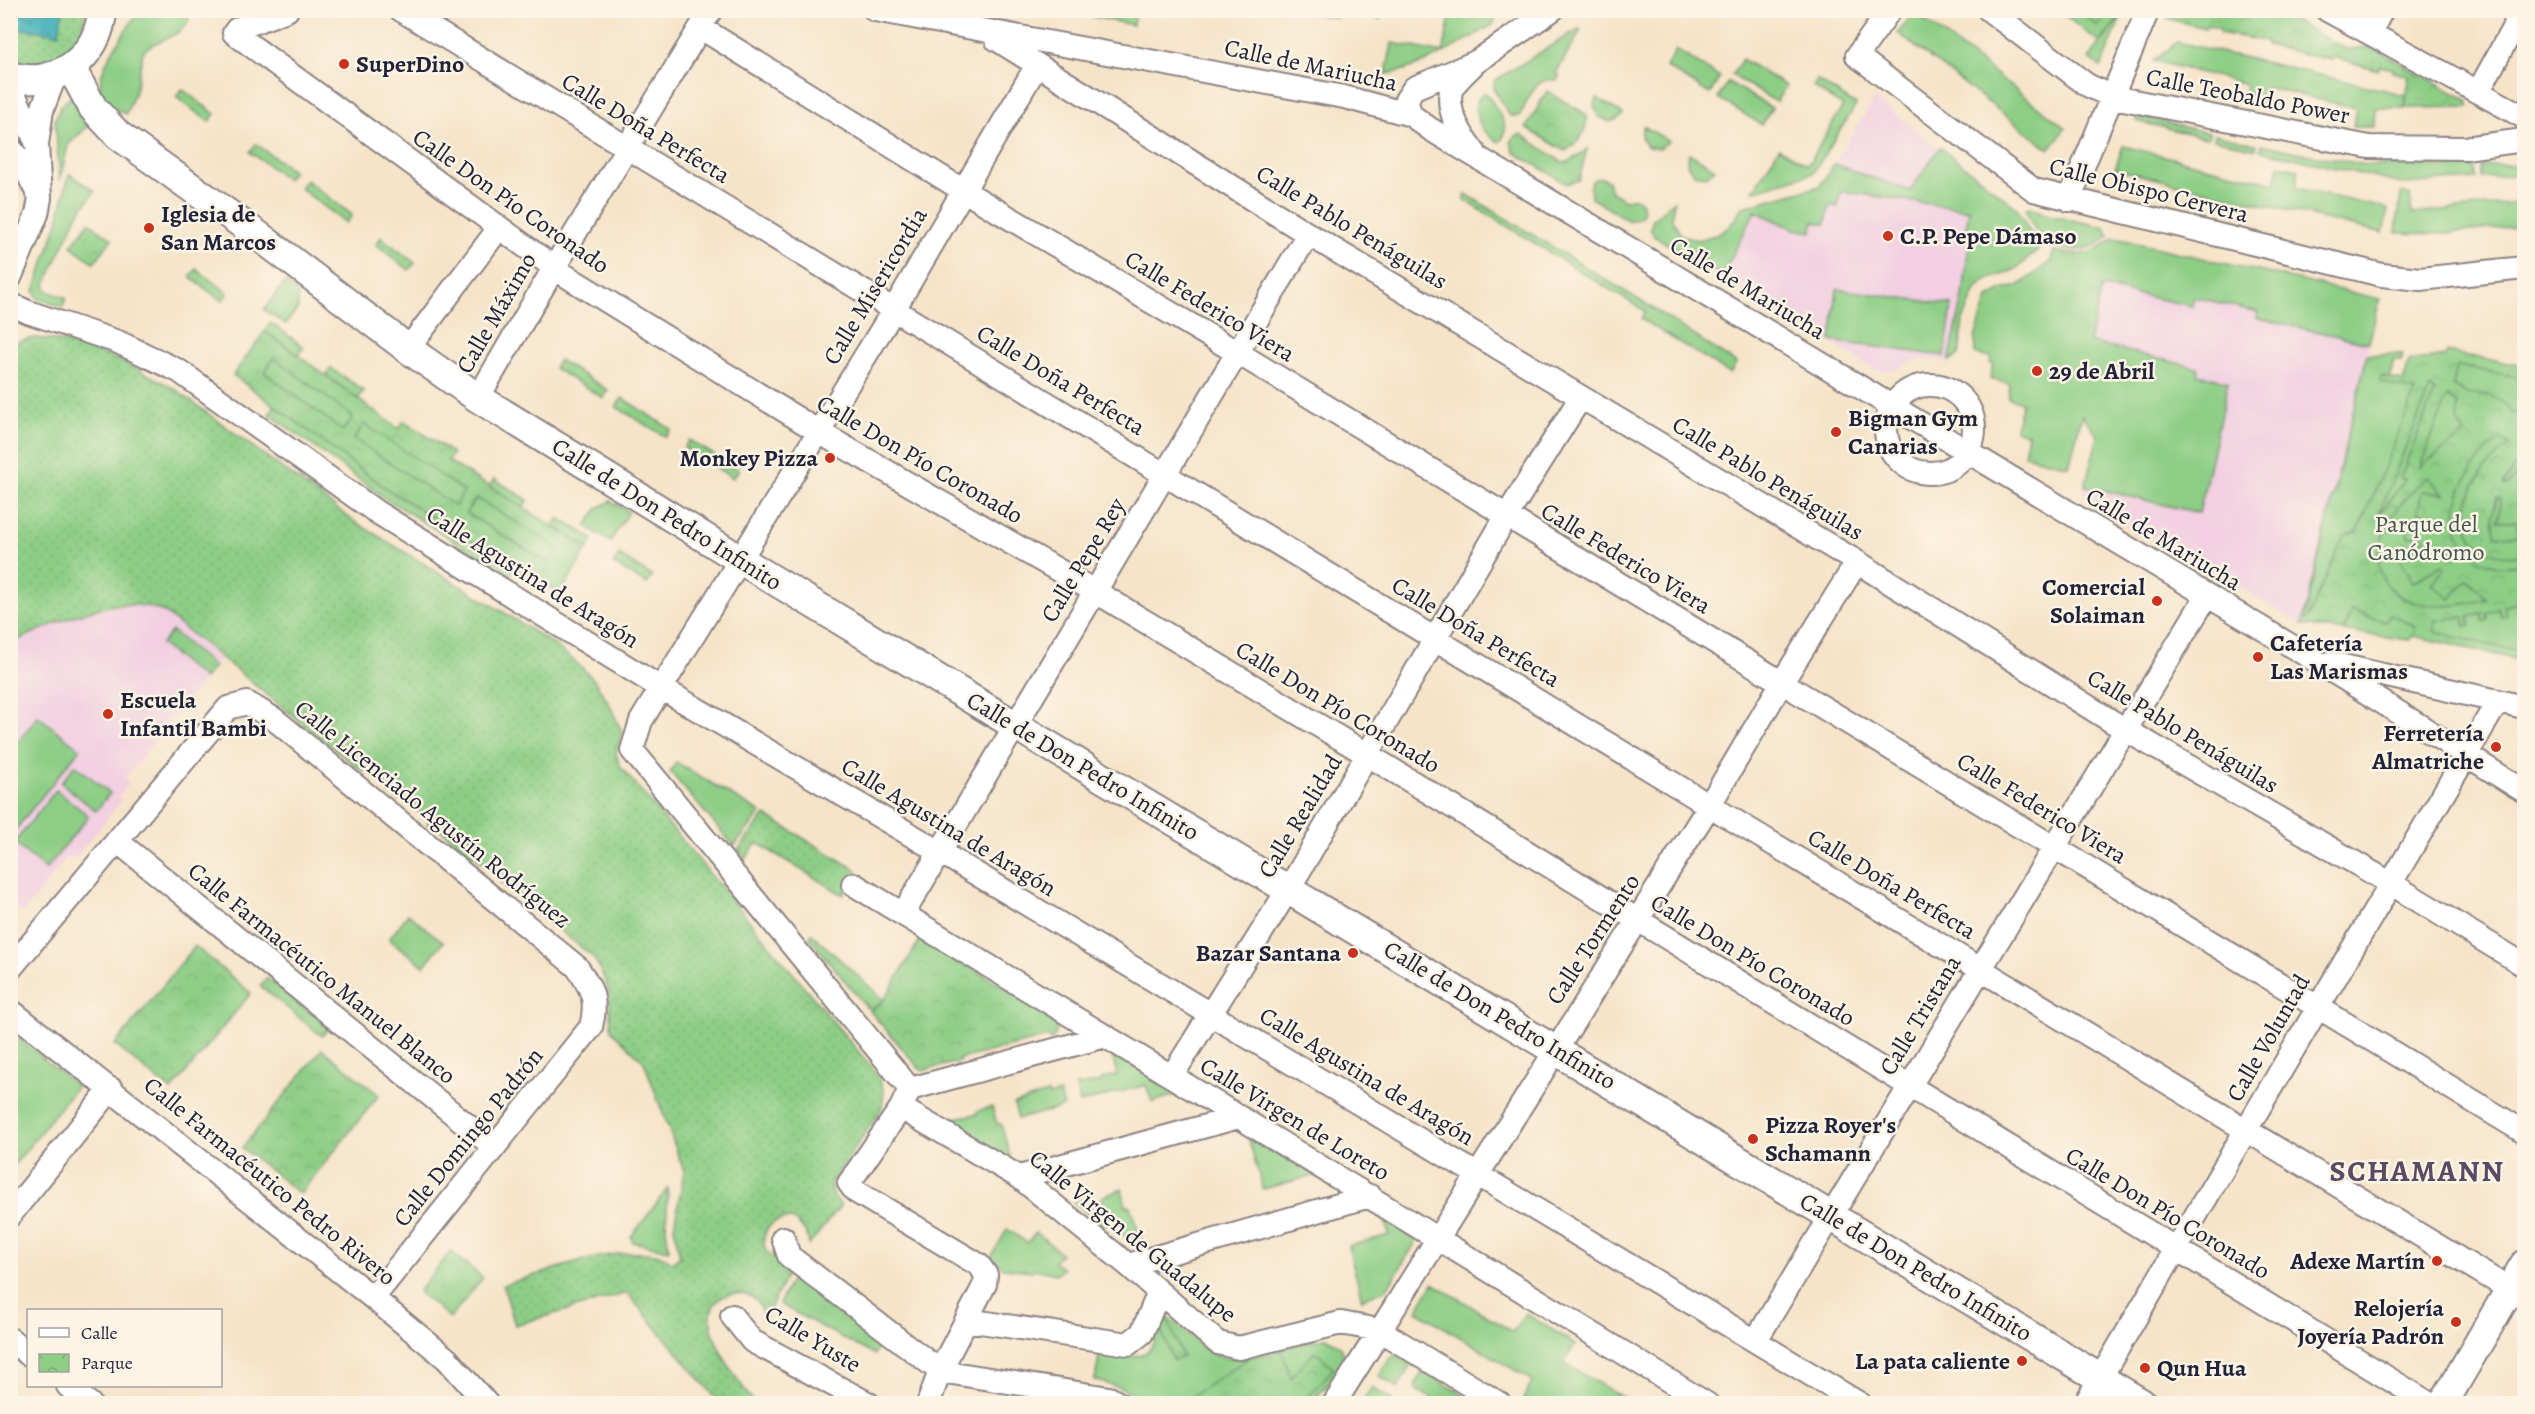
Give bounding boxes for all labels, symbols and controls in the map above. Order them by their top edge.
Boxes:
street label: Calle de Mariucha [1221,31,1401,99]
place label: SuperDino [356,48,464,80]
marker: SuperDino [337,57,351,71]
street label: Calle Teobaldo Power [2143,61,2353,131]
street label: Calle Doña Perfecta [556,65,737,191]
street label: Calle Don Pío Coronado [406,121,616,281]
street label: Calle Obispo Cervera [2046,150,2253,230]
street label: Calle Pablo Penáguilas [1250,157,1454,297]
place label: Iglesia de San Marcos [161,198,276,258]
street label: Calle Misericordia [815,201,935,371]
place label: C.P. Pepe Dámaso [1900,220,2077,252]
marker: Iglesia de San Marcos [142,221,156,235]
street label: Calle de Mariucha [1664,229,1832,348]
marker: C.P. Pepe Dámaso [1881,229,1895,243]
street label: Calle Federico Viera [1119,243,1302,370]
street label: Calle Máximo [448,247,544,379]
street label: Calle Doña Perfecta [971,317,1152,443]
place label: 29 de Abril [2049,355,2155,387]
marker: 29 de Abril [2030,364,2044,378]
street label: Calle Don Pío Coronado [811,387,1029,531]
place label: Bigman Gym Canarias [1848,402,1978,462]
street label: Calle Pablo Penáguilas [1666,408,1870,548]
marker: Bigman Gym Canarias [1829,425,1843,439]
street label: Calle de Don Pedro Infinito [546,430,788,598]
place label: Monkey Pizza [680,442,818,474]
marker: Monkey Pizza [823,451,837,465]
street label: Calle de Mariucha [2080,480,2248,599]
street label: Calle Pepe Rey [1033,492,1133,628]
street label: Calle Federico Viera [1535,495,1718,622]
street label: Calle Agustina de Aragón [421,498,645,656]
park label: Parque del Canódromo [2367,508,2485,568]
street label: Calle Doña Perfecta [1386,569,1567,695]
place label: Comercial Solaiman [2042,571,2146,631]
marker: Comercial Solaiman [2150,594,2164,608]
place label: Cafetería Las Marismas [2270,627,2408,687]
street label: Calle Don Pío Coronado [1230,633,1446,781]
marker: Cafetería Las Marismas [2251,650,2265,664]
street label: Calle Pablo Penáguilas [2081,661,2285,801]
place label: Escuela Infantil Bambi [120,684,267,744]
street label: Calle de Don Pedro Infinito [961,684,1205,848]
street label: Calle Licenciado Agustín Rodríguez [288,693,578,935]
marker: Escuela Infantil Bambi [101,707,115,721]
place label: Ferretería Almatriche [2371,717,2484,777]
marker: Ferretería Almatriche [2489,740,2503,754]
street label: Calle Federico Viera [1951,745,2134,872]
street label: Calle Realidad [1251,748,1350,884]
street label: Calle Agustina de Aragón [836,750,1062,904]
street label: Calle Doña Perfecta [1802,821,1983,947]
street label: Calle Farmacéutico Manuel Blanco [181,855,463,1091]
street label: Calle Tormento [1539,867,1647,1011]
street label: Calle Don Pío Coronado [1645,886,1861,1034]
street label: Calle de Don Pedro Infinito [1378,933,1622,1097]
place label: Bazar Santana [1195,937,1341,969]
marker: Bazar Santana [1346,946,1360,960]
street label: Calle Tristana [1872,948,1969,1081]
street label: Calle Voluntad [2219,968,2317,1108]
street label: Calle Agustina de Aragón [1254,999,1480,1153]
street label: Calle Domingo Padrón [386,1041,550,1233]
street label: Calle Virgen de Loreto [1194,1050,1396,1188]
street label: Calle Farmacéutico Pedro Rivero [137,1069,403,1293]
place label: Pizza Royer's Schamann [1765,1109,1896,1169]
marker: Pizza Royer's Schamann [1746,1132,1760,1146]
street label: Calle Don Pío Coronado [2060,1139,2276,1287]
street label: Calle Virgen de Guadalupe [1023,1142,1243,1330]
district label: SCHAMANN [2329,1151,2505,1191]
street label: Calle de Don Pedro Infinito [1794,1185,2038,1349]
place label: Adexe Martín [2289,1245,2426,1277]
marker: Adexe Martín [2430,1254,2444,1268]
place label: Relojería Joyería Padrón [2297,1292,2445,1352]
street label: Calle Yuste [759,1298,867,1380]
legend [27,1309,222,1387]
marker: Relojería Joyería Padrón [2449,1315,2463,1329]
text: Calle [81,1321,118,1345]
place label: La pata caliente [1855,1345,2010,1377]
text: Parque [81,1351,133,1375]
place label: Qun Hua [2157,1352,2247,1384]
marker: La pata caliente [2015,1354,2029,1368]
marker: Qun Hua [2138,1361,2152,1375]

